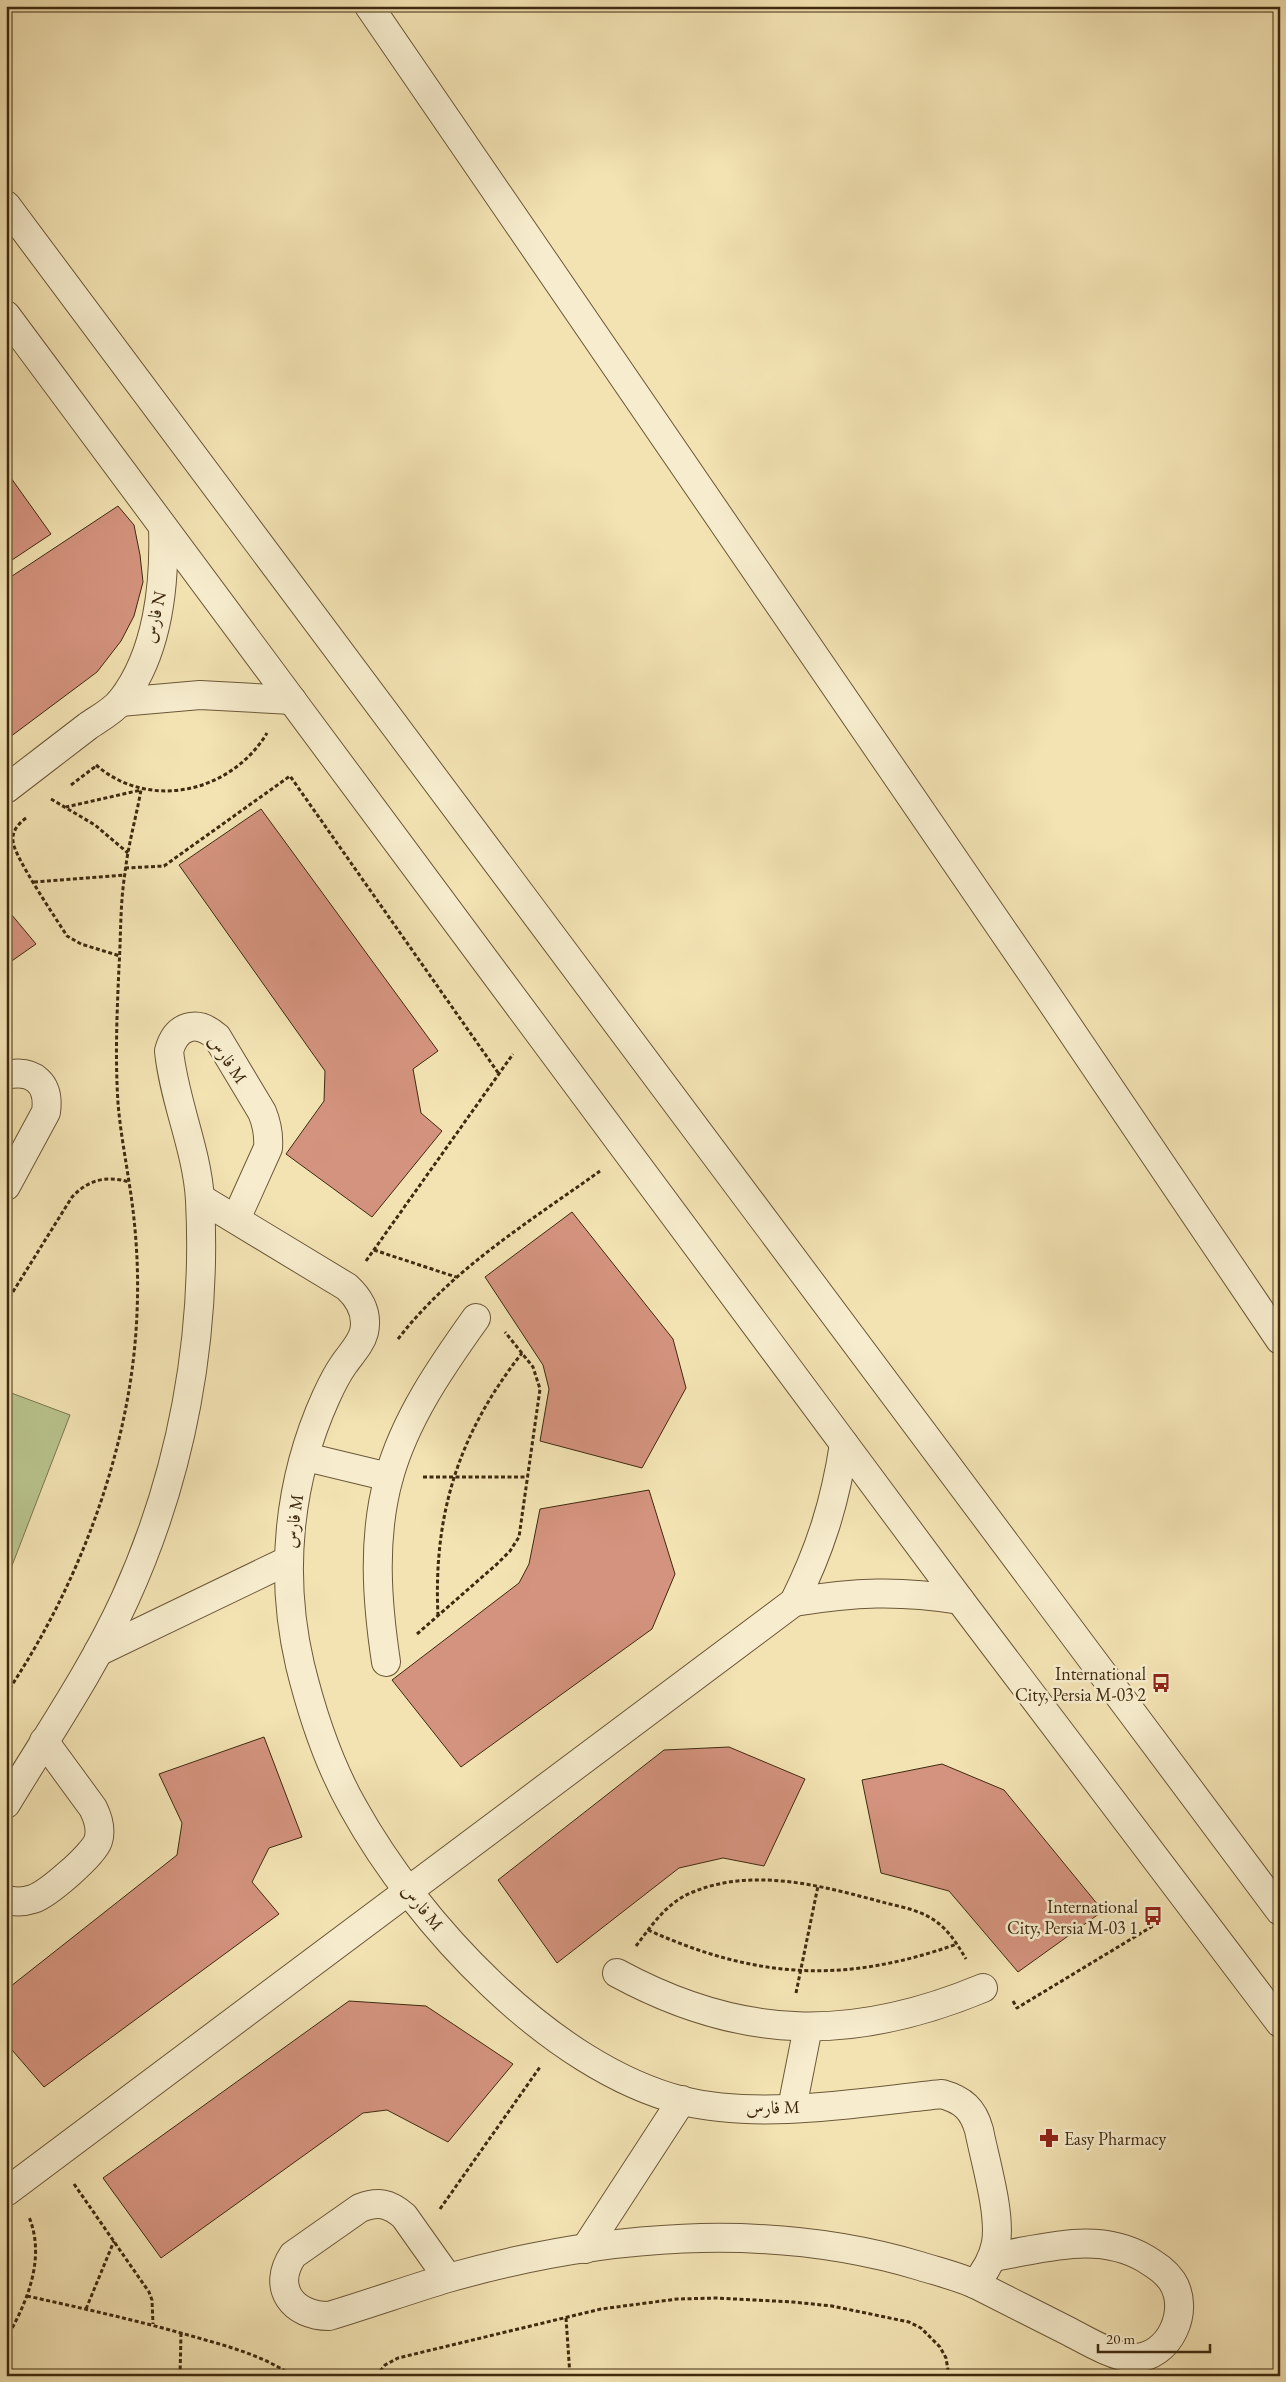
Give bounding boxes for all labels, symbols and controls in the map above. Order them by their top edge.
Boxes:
street label: فارس N [137,588,171,645]
street label: فارس M [203,1030,253,1088]
street label: فارس M [278,1493,308,1549]
place label: International City, Persia M-03 2 [1015,1662,1146,1706]
bus stop icon: International City, Persia M-03 2 [1150,1672,1172,1694]
street label: فارس M [397,1879,449,1935]
place label: International City, Persia M-03 1 [1007,1895,1138,1939]
bus stop icon: International City, Persia M-03 1 [1142,1905,1164,1927]
street label: فارس M [746,2095,800,2119]
pharmacy icon: Easy Pharmacy [1038,2127,1060,2149]
place label: Easy Pharmacy [1064,2127,1167,2150]
scale bar [1098,2322,1211,2354]
text: 20 m [1106,2329,1135,2348]

